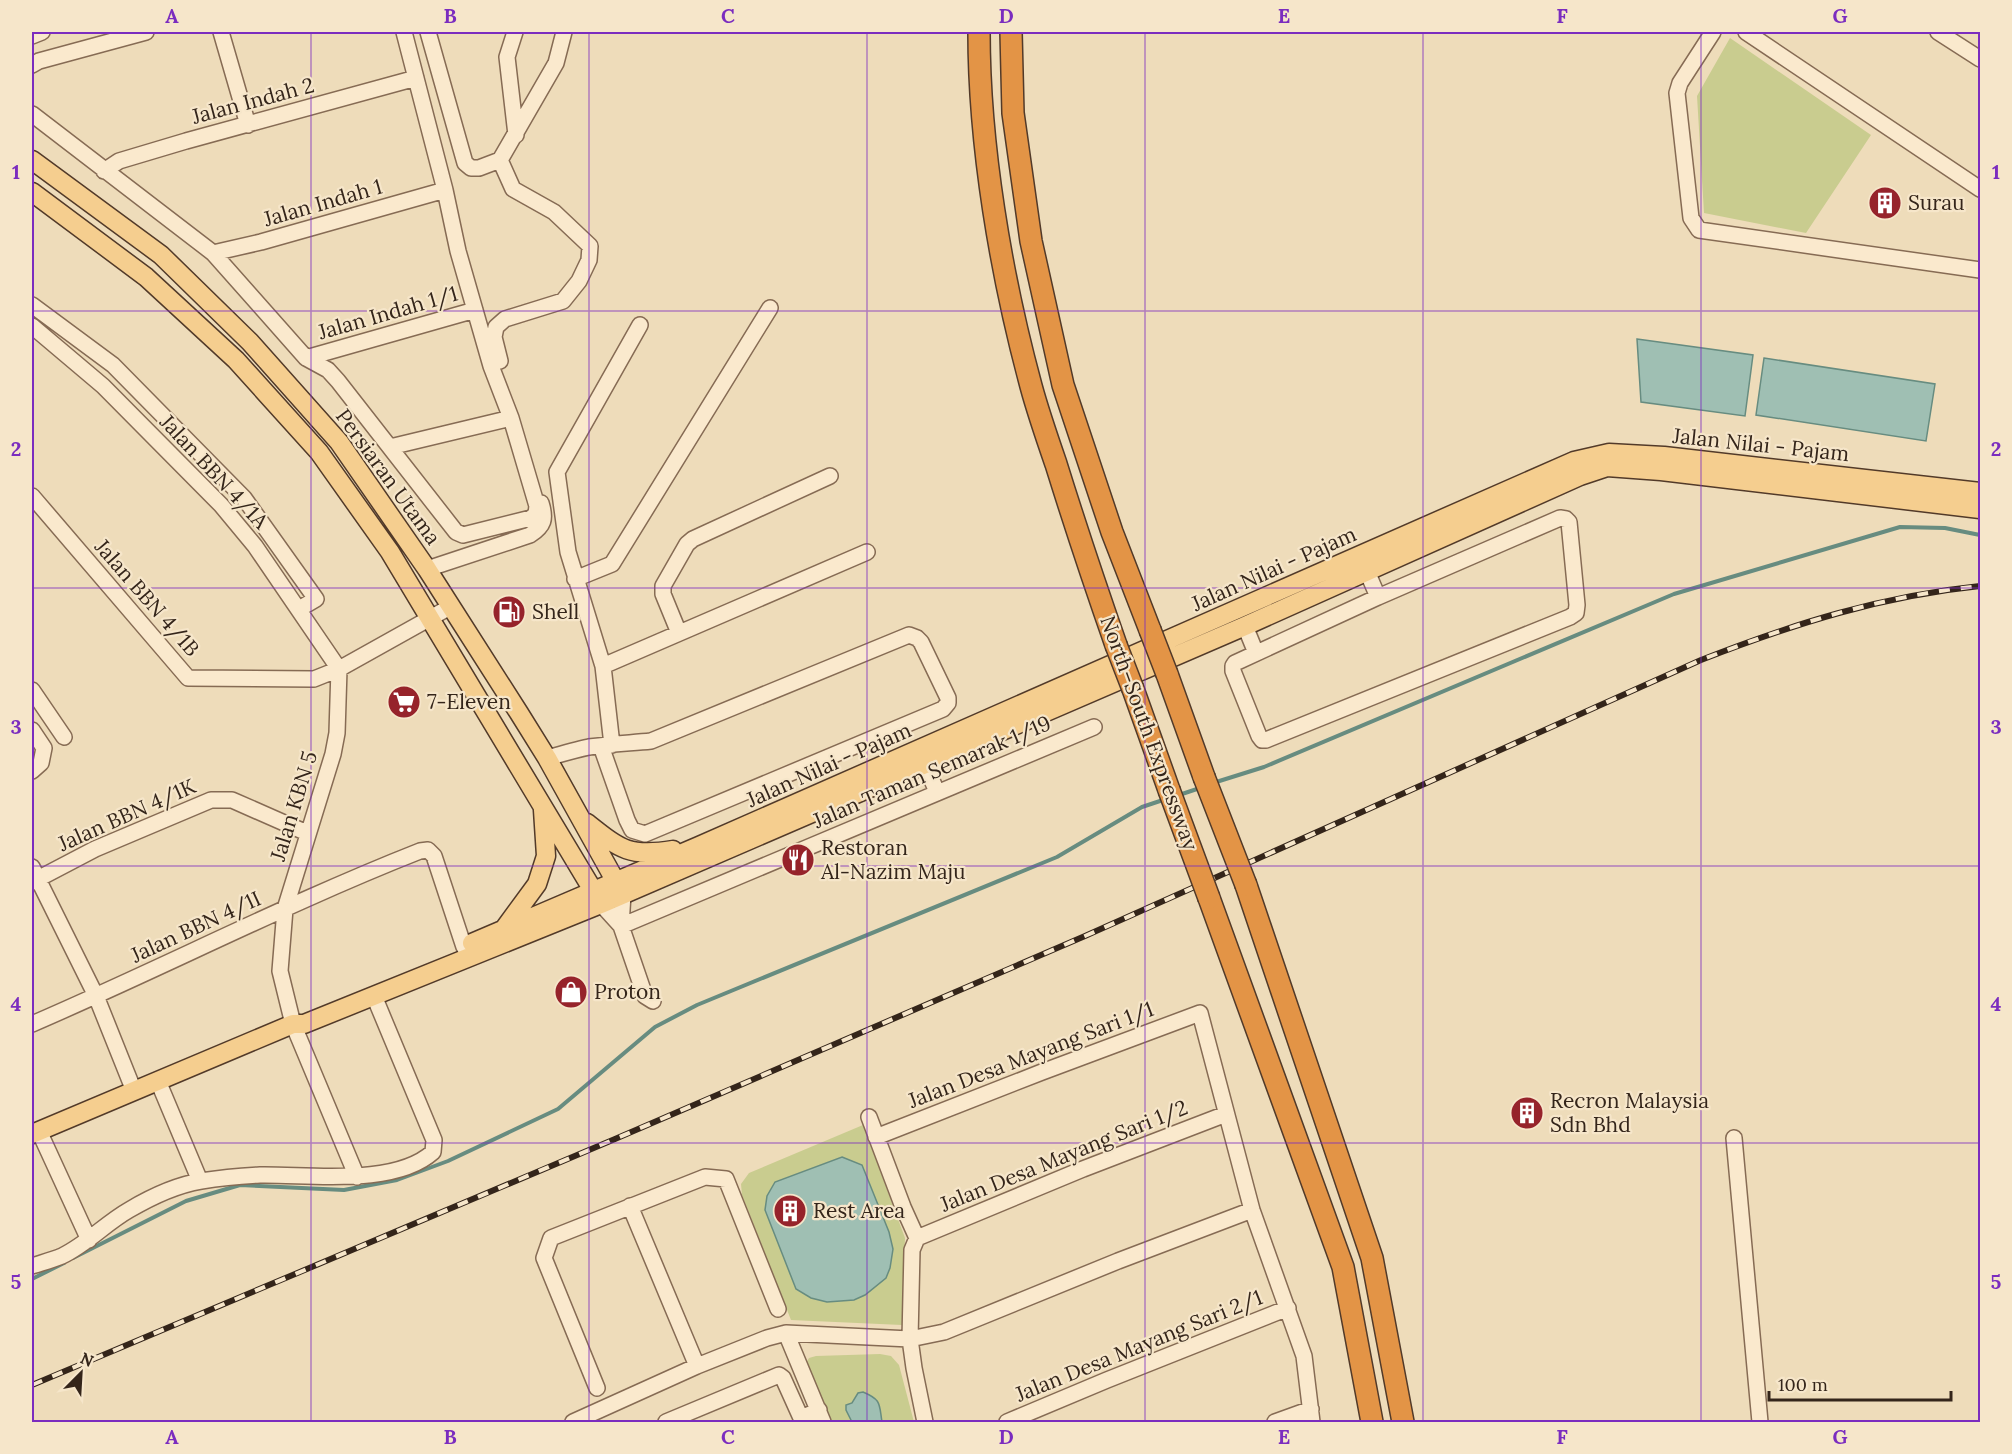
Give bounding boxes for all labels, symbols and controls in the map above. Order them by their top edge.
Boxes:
text: A [165,3,179,28]
text: B [443,3,457,28]
text: C [721,3,735,28]
text: D [998,3,1014,28]
text: E [1278,3,1290,28]
text: F [1556,3,1568,28]
text: G [1832,3,1848,28]
street label: Jalan Indah 2 [188,71,317,130]
text: 1 [12,159,20,184]
text: 1 [1992,159,2000,184]
street label: Jalan Indah 1 [260,173,385,233]
building icon: Surau [1867,185,1903,221]
place label: Surau [1908,189,1965,216]
street label: Jalan Indah 1/1 [314,280,461,346]
street label: Persiaran Utama [330,403,447,550]
street label: Jalan BBN 4/1A [154,408,275,535]
street label: Jalan Nilai - Pajam [1670,422,1851,467]
text: 2 [11,436,21,461]
text: 2 [1991,436,2001,461]
street label: Jalan Nilai - Pajam [1186,520,1360,617]
street label: Jalan BBN 4/1B [88,533,206,662]
fuel station icon: Shell [491,594,527,630]
place label: Shell [532,598,579,625]
street label: North–South Expressway [1094,612,1205,854]
supermarket icon: 7-Eleven [386,684,422,720]
place label: 7-Eleven [427,688,511,715]
street label: Jalan Taman Semarak 1/19 [808,709,1055,834]
text: 3 [10,714,22,739]
text: 3 [1990,714,2002,739]
street label: Jalan Nilai - Pajam [741,716,915,813]
street label: Jalan KBN 5 [264,748,323,865]
street label: Jalan BBN 4/1K [53,772,200,857]
place label: Restoran Al-Nazim Maju [820,834,966,885]
restaurant icon: Restoran Al-Nazim Maju [780,842,816,878]
street label: Jalan BBN 4/1I [126,885,265,969]
shop icon: Proton [553,974,589,1010]
place label: Proton [594,978,661,1005]
text: 4 [11,991,22,1016]
text: 4 [1991,991,2002,1016]
street label: Jalan Desa Mayang Sari 1/1 [903,995,1157,1114]
place label: Recron Malaysia Sdn Bhd [1550,1087,1709,1138]
street label: Jalan Desa Mayang Sari 1/2 [935,1094,1191,1218]
building icon: Recron Malaysia Sdn Bhd [1509,1095,1545,1131]
building icon: Rest Area [772,1193,808,1229]
place label: Rest Area [813,1197,905,1224]
text: 5 [11,1269,22,1294]
text: 5 [1991,1269,2002,1294]
street label: Jalan Desa Mayang Sari 2/1 [1010,1284,1266,1408]
north arrow [51,1343,111,1403]
text: N [77,1348,97,1371]
scale bar [1769,1364,1950,1402]
text: 100 m [1778,1373,1828,1396]
text: A [165,1424,179,1449]
text: B [443,1424,457,1449]
text: C [721,1424,735,1449]
text: D [998,1424,1014,1449]
text: E [1278,1424,1290,1449]
text: F [1556,1424,1568,1449]
text: G [1832,1424,1848,1449]

